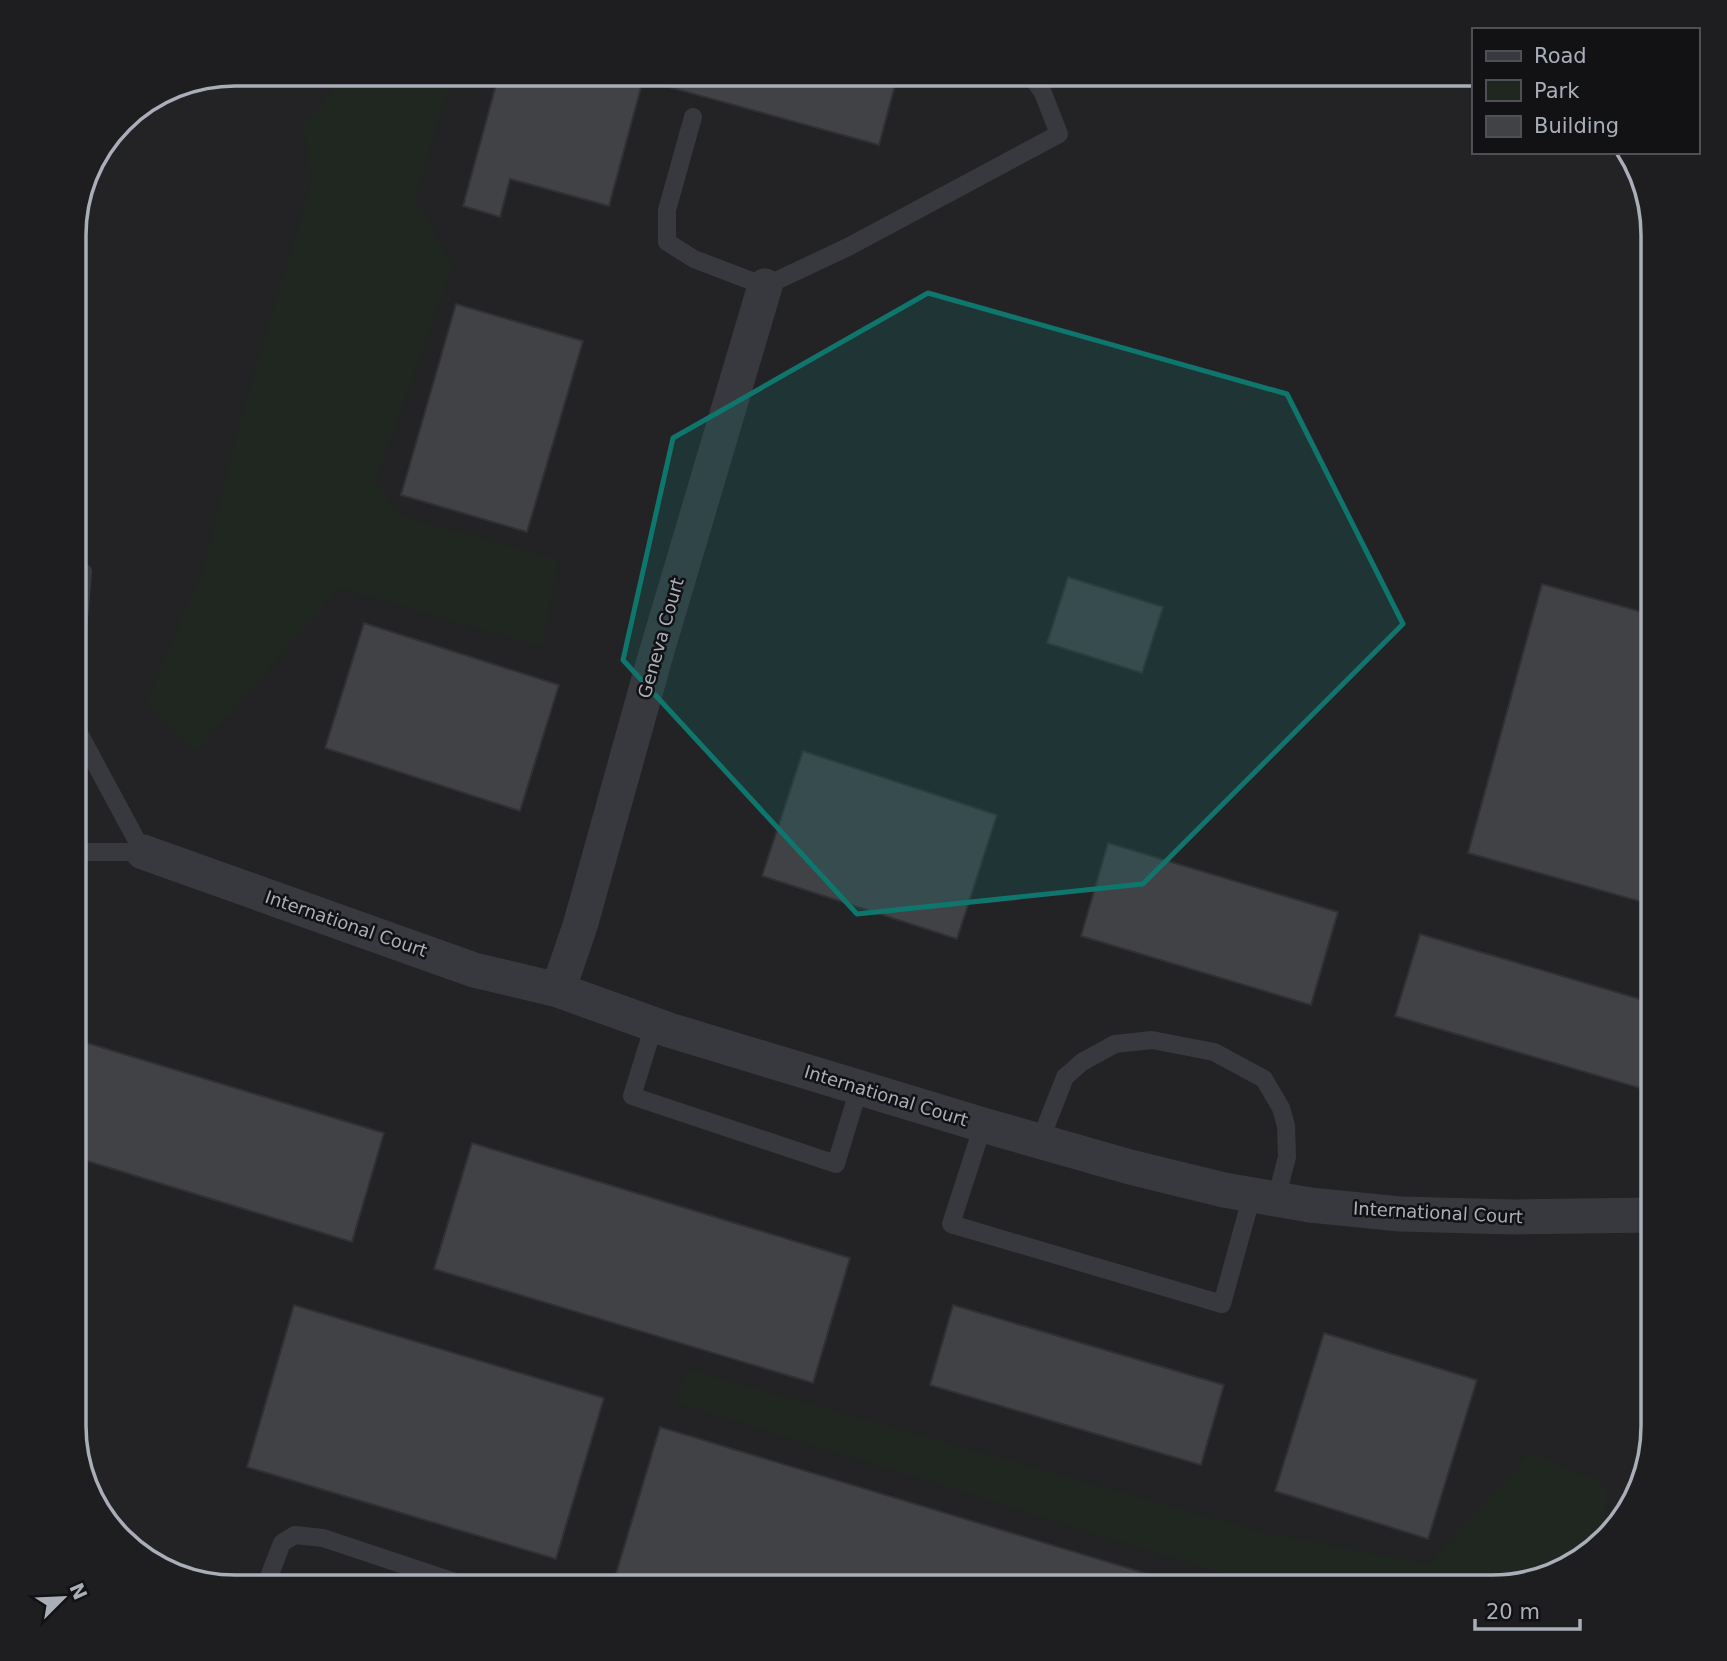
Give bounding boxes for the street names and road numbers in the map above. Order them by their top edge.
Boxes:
street label: Geneva Court [633,575,688,701]
street label: International Court [262,886,430,961]
street label: International Court [802,1061,971,1130]
street label: International Court [1353,1198,1523,1227]

